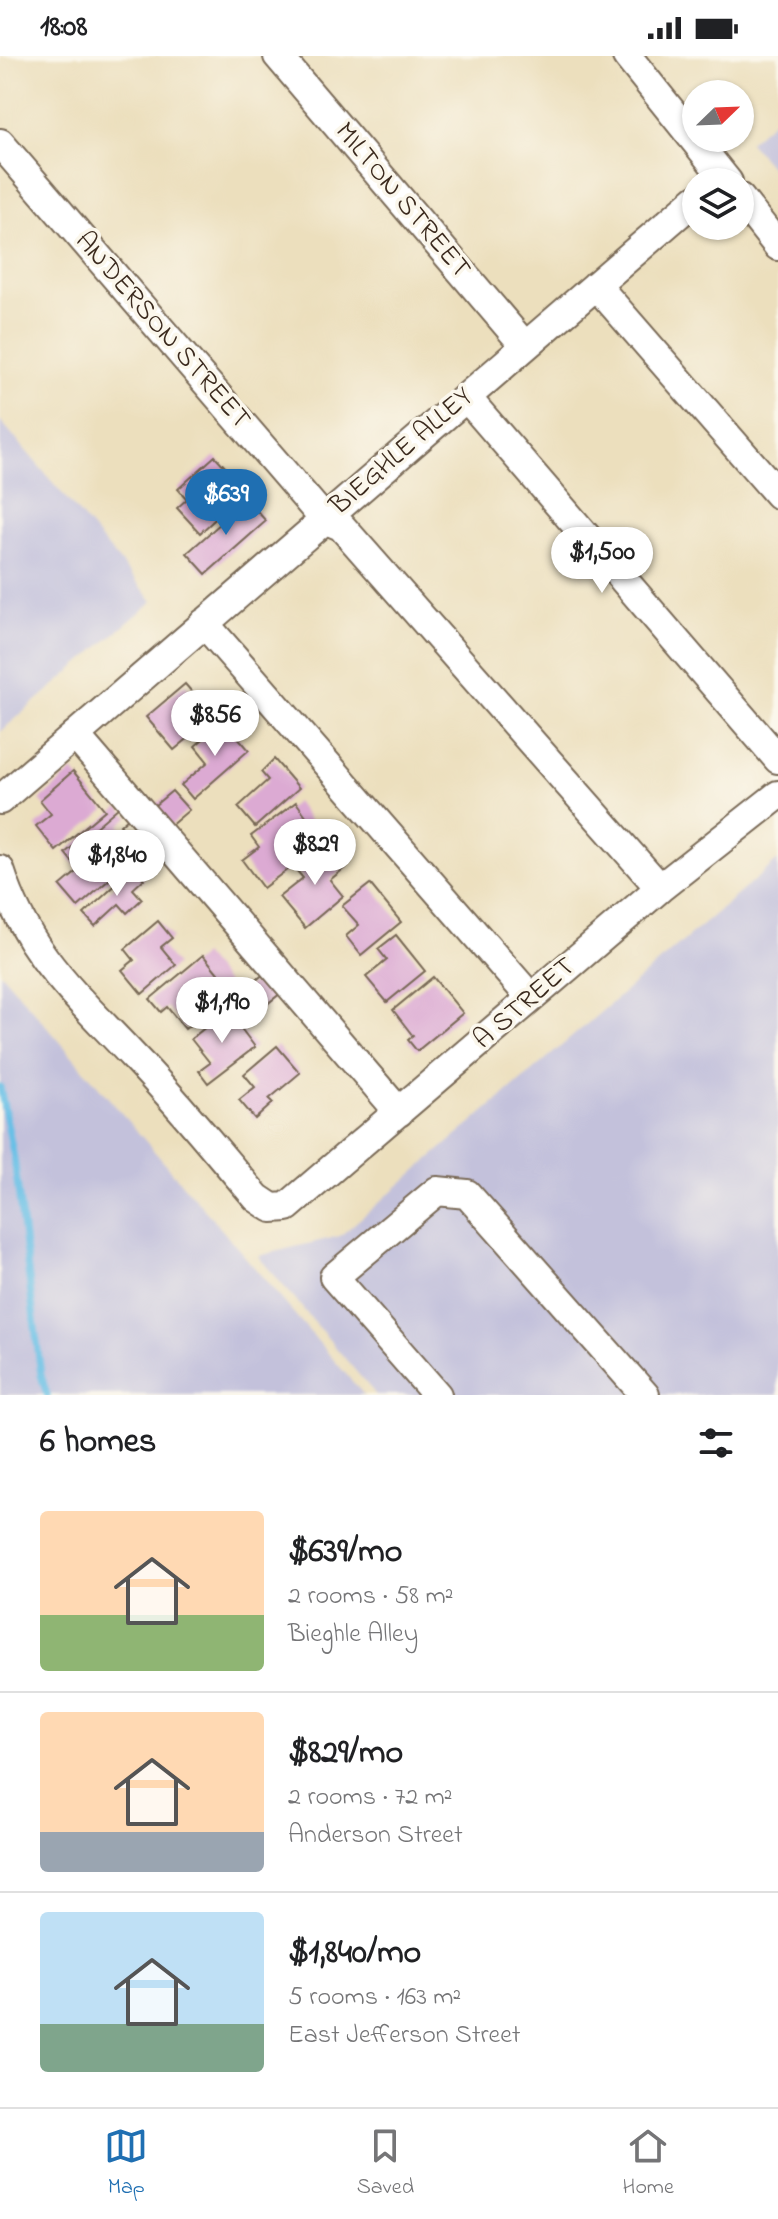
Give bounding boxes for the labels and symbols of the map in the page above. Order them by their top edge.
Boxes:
north arrow [682,80,754,152]
street label: MILTON STREET [324,114,480,288]
street label: ANDERSON STREET [64,223,260,439]
street label: BIEGHLE ALLEY [320,378,483,527]
pin: $639 [179,469,273,537]
pin: $1,500 [537,527,667,595]
pin: $856 [168,690,262,758]
pin: $829 [268,819,362,887]
pin: $1,840 [52,830,182,898]
street label: A STREET [465,948,585,1060]
pin: $1,190 [157,977,287,1045]

